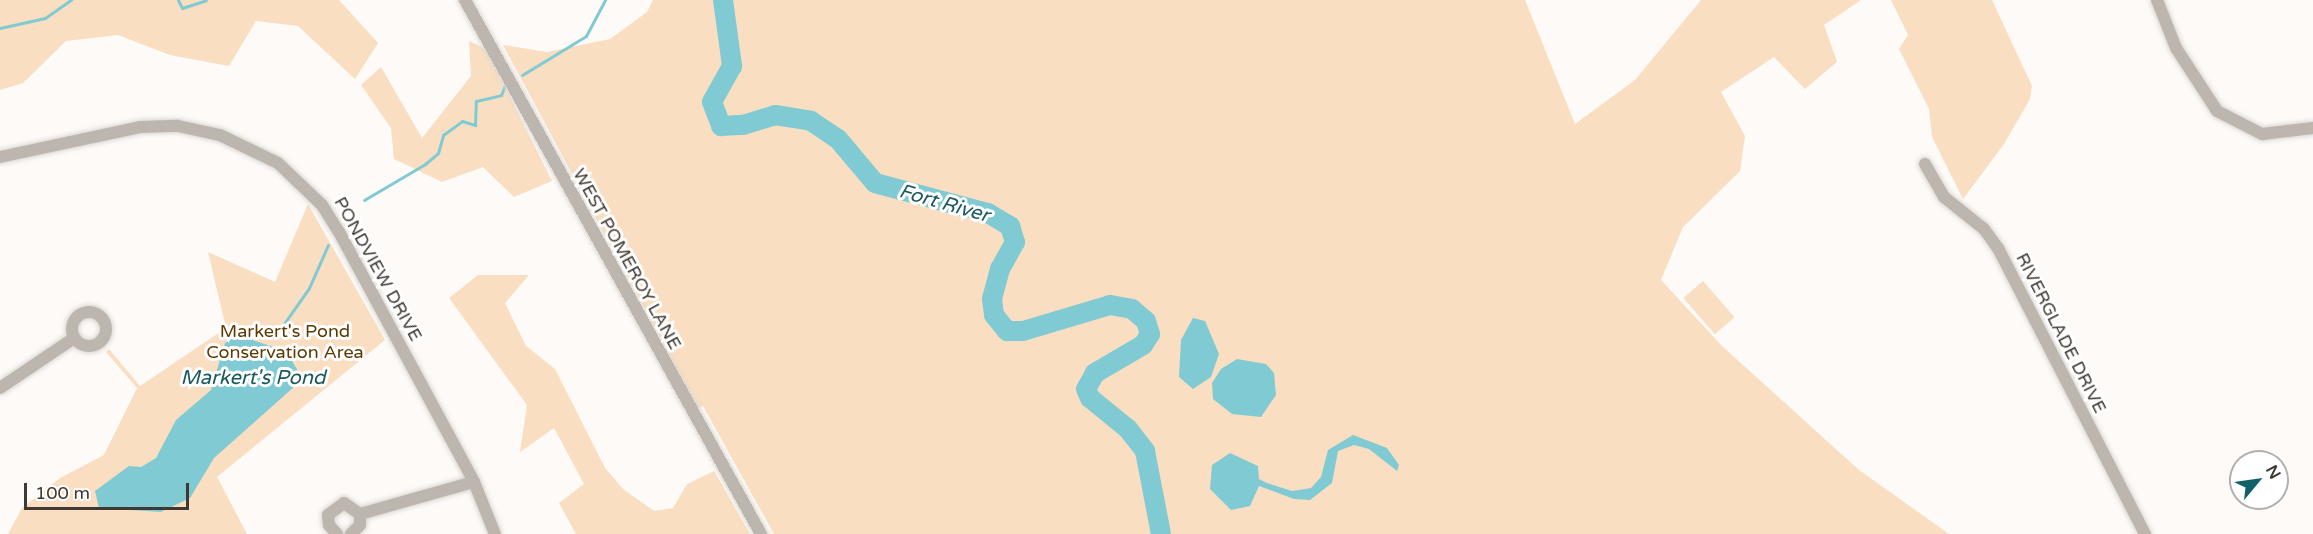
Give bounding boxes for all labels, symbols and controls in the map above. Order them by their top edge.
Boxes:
street label: WEST POMEROY LANE [568,165,686,353]
water label: Fort River [896,180,992,228]
street label: PONDVIEW DRIVE [329,193,427,345]
street label: RIVERGLADE DRIVE [2011,249,2111,417]
park label: Markert's Pond Conservation Area [206,321,364,364]
water label: Markert's Pond [181,366,325,390]
north arrow [2229,450,2289,510]
text: N [2261,462,2285,483]
scale bar [27,471,192,509]
text: 100 m [35,482,90,504]

